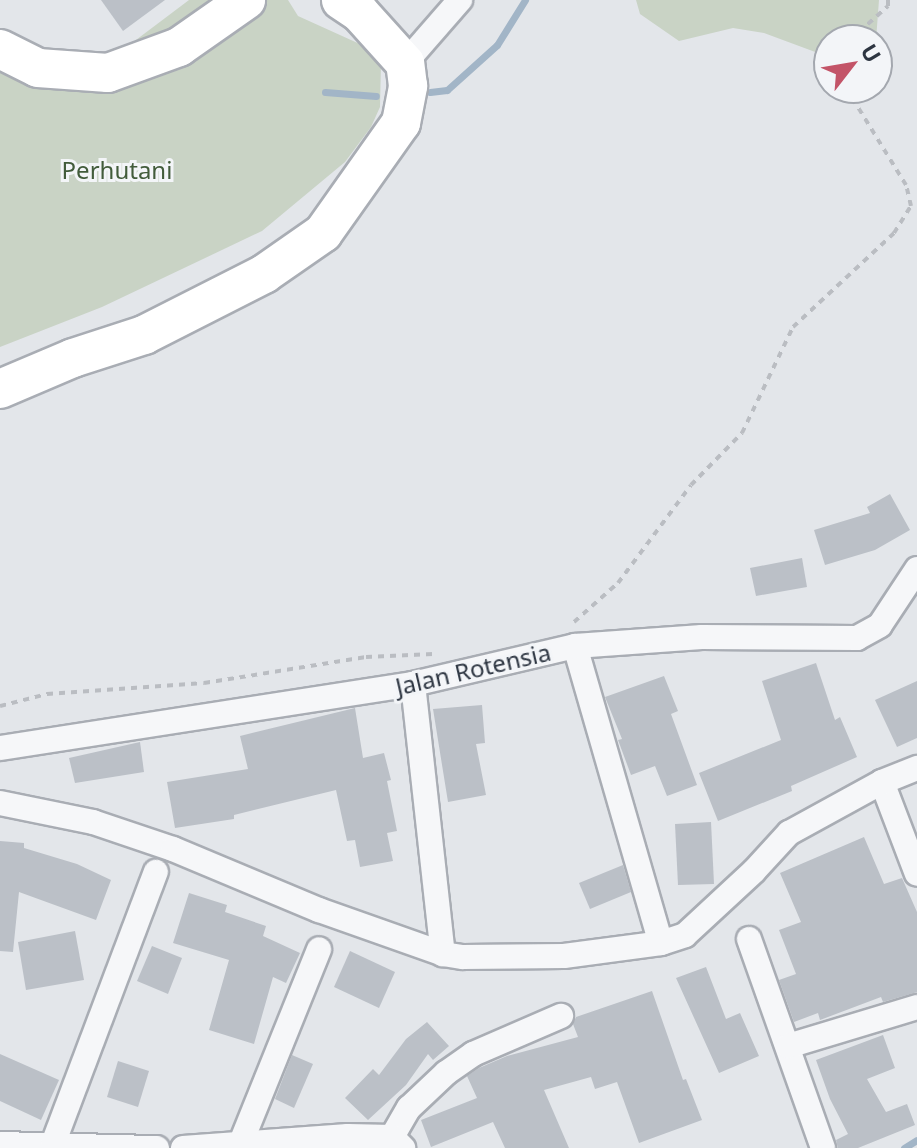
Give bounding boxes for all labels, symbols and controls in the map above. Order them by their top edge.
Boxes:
north arrow [813,24,893,104]
text: U [855,38,889,68]
park label: Perhutani [62,156,172,184]
street label: Jalan Rotensia [393,637,553,701]

